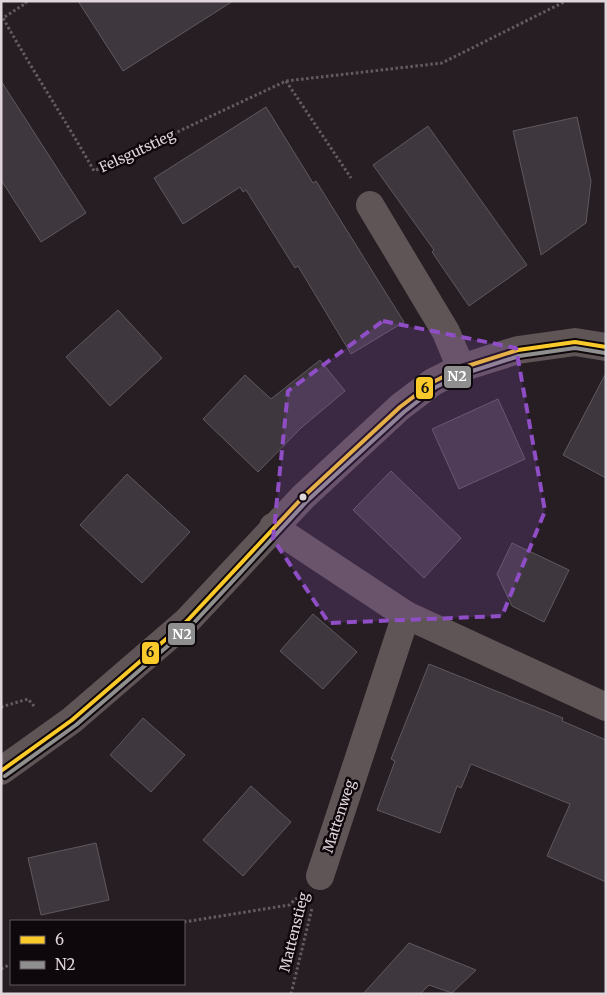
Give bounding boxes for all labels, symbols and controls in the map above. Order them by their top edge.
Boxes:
street label: Felsgutstieg [96,125,178,176]
line badge: N2 [443,365,472,389]
text: N2 [447,367,467,385]
line badge: 6 [415,376,434,400]
text: 6 [421,379,430,397]
unlabelled marker [298,492,308,502]
line badge: N2 [167,622,196,646]
text: N2 [172,625,192,643]
line badge: 6 [141,641,160,665]
text: 6 [146,643,155,661]
street label: Mattenweg [319,777,359,855]
street label: Mattenstieg [275,890,313,974]
legend [10,920,185,985]
text: 6 [55,930,64,949]
text: N2 [55,955,76,974]

